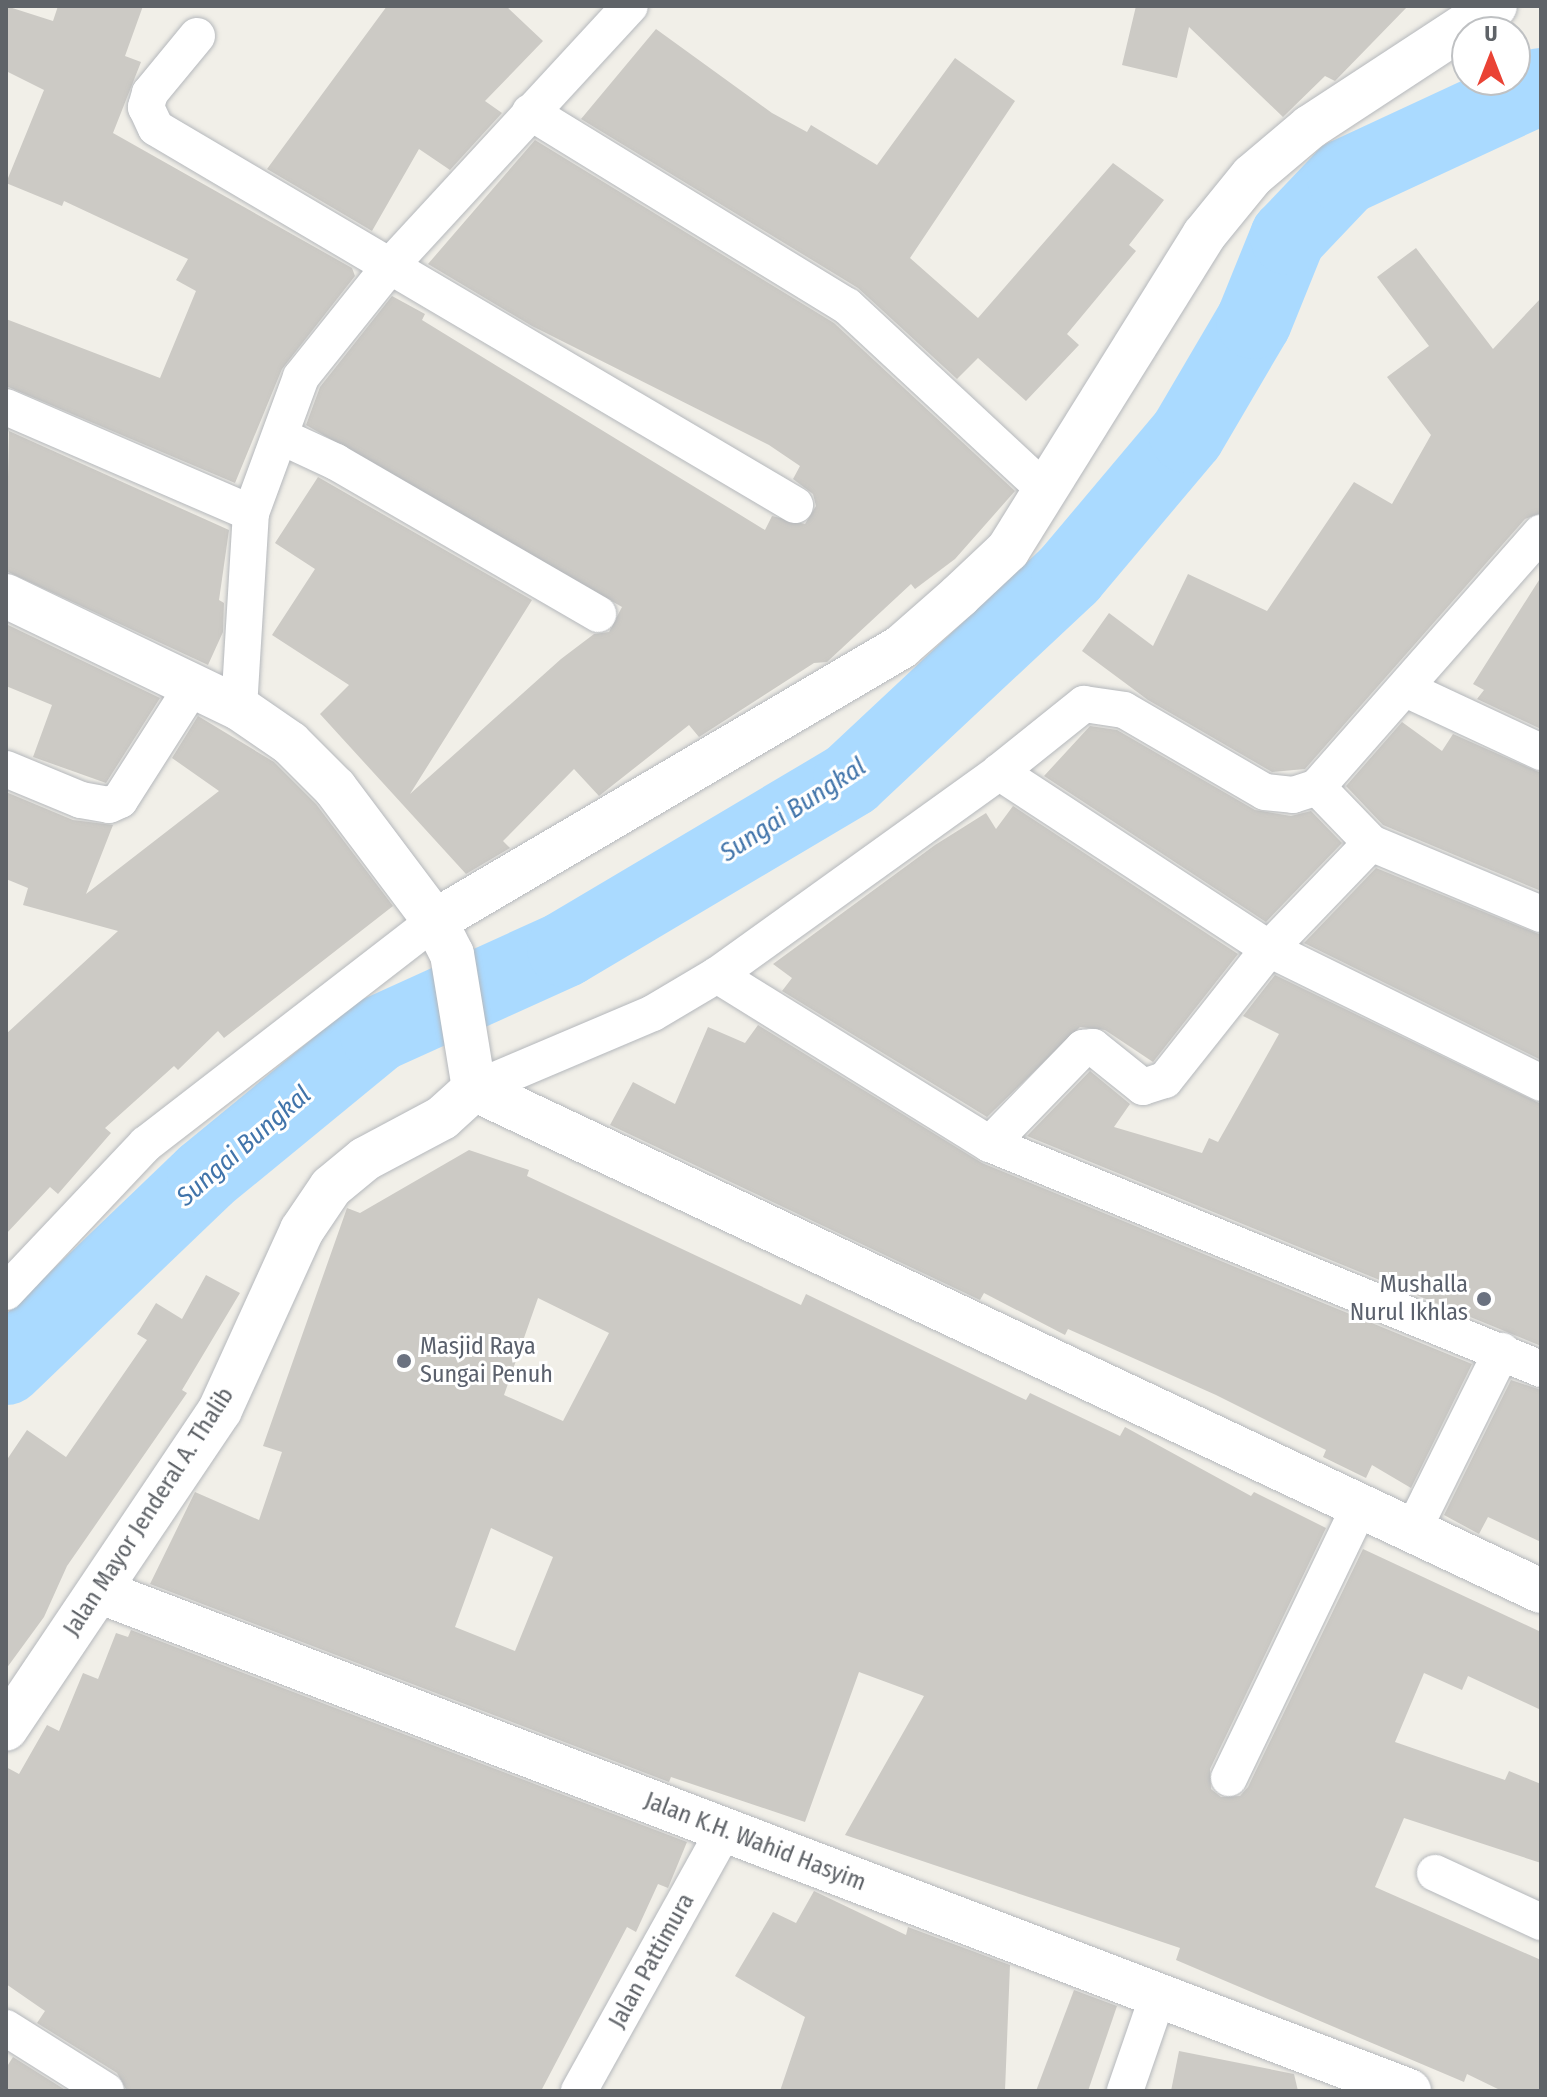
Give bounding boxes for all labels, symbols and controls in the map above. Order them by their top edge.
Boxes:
north arrow [1451,16,1531,96]
text: U [1485,20,1497,47]
water label: Sungai Bungkal [714,751,872,869]
water label: Sungai Bungkal [171,1079,317,1213]
place label: Mushalla Nurul Ikhlas [1350,1271,1468,1327]
marker: Mushalla Nurul Ikhlas [1475,1290,1493,1308]
place label: Masjid Raya Sungai Penuh [420,1333,553,1389]
marker: Masjid Raya Sungai Penuh [395,1352,413,1370]
street label: Jalan Mayor Jenderal A. Thalib [58,1382,240,1642]
street label: Jalan K.H. Wahid Hasyim [640,1786,870,1898]
street label: Jalan Pattimura [603,1889,701,2033]

